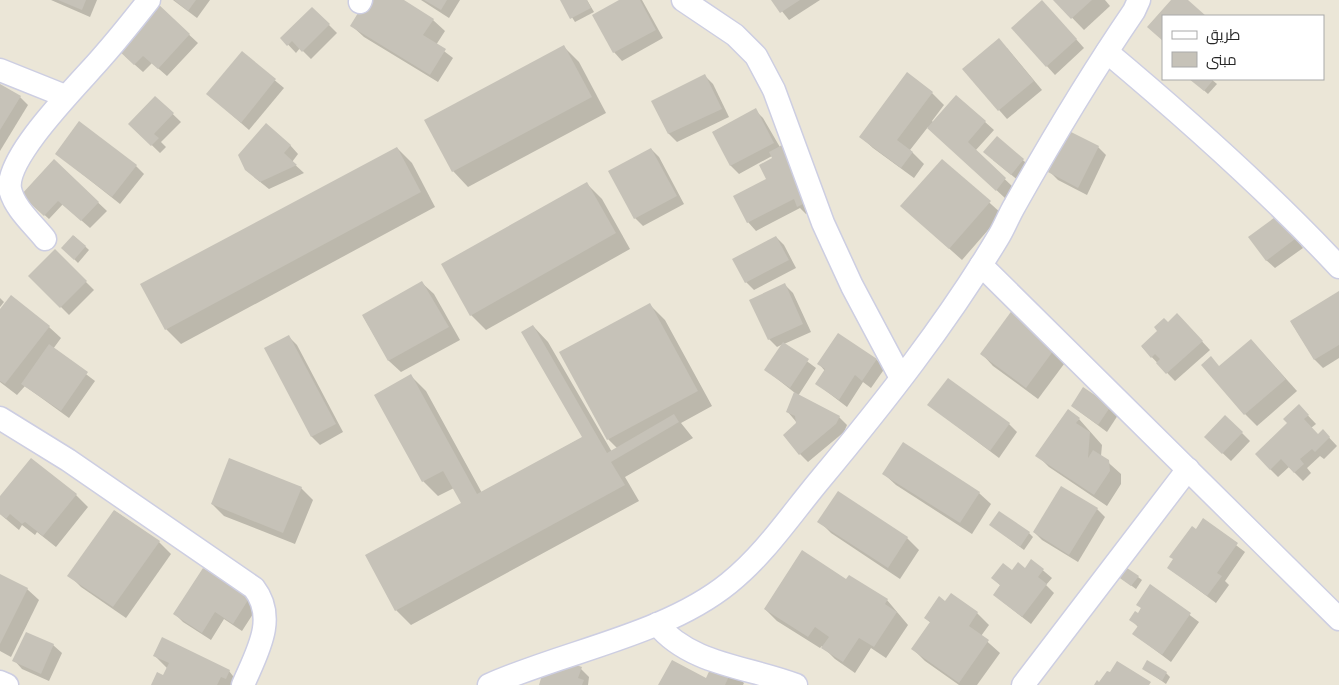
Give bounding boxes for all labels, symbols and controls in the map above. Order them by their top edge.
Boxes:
legend [1162,15,1324,80]
text: طريق [1206,24,1240,45]
text: مبنى [1206,49,1237,70]

